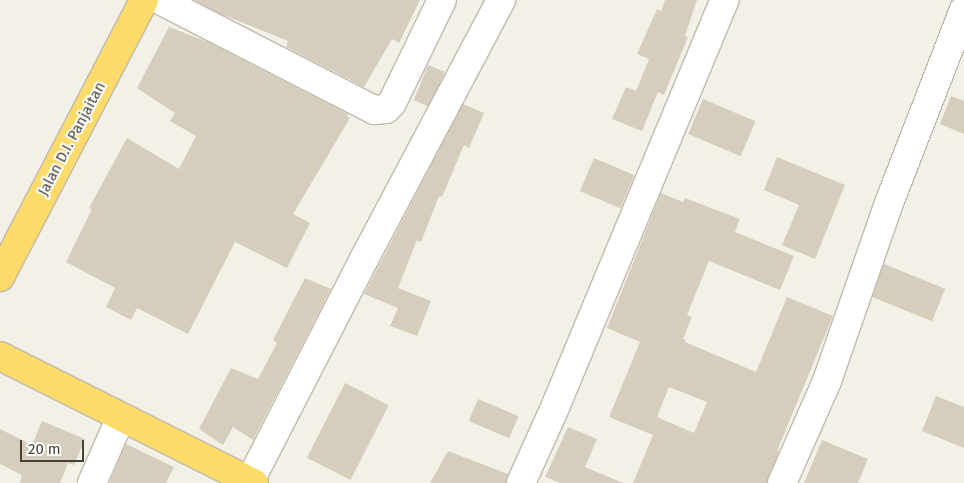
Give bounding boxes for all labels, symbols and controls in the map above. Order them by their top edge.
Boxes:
street label: Jalan D.I. Panjaitan [34,79,110,199]
scale bar [22,430,86,462]
text: 20 m [28,440,61,458]

